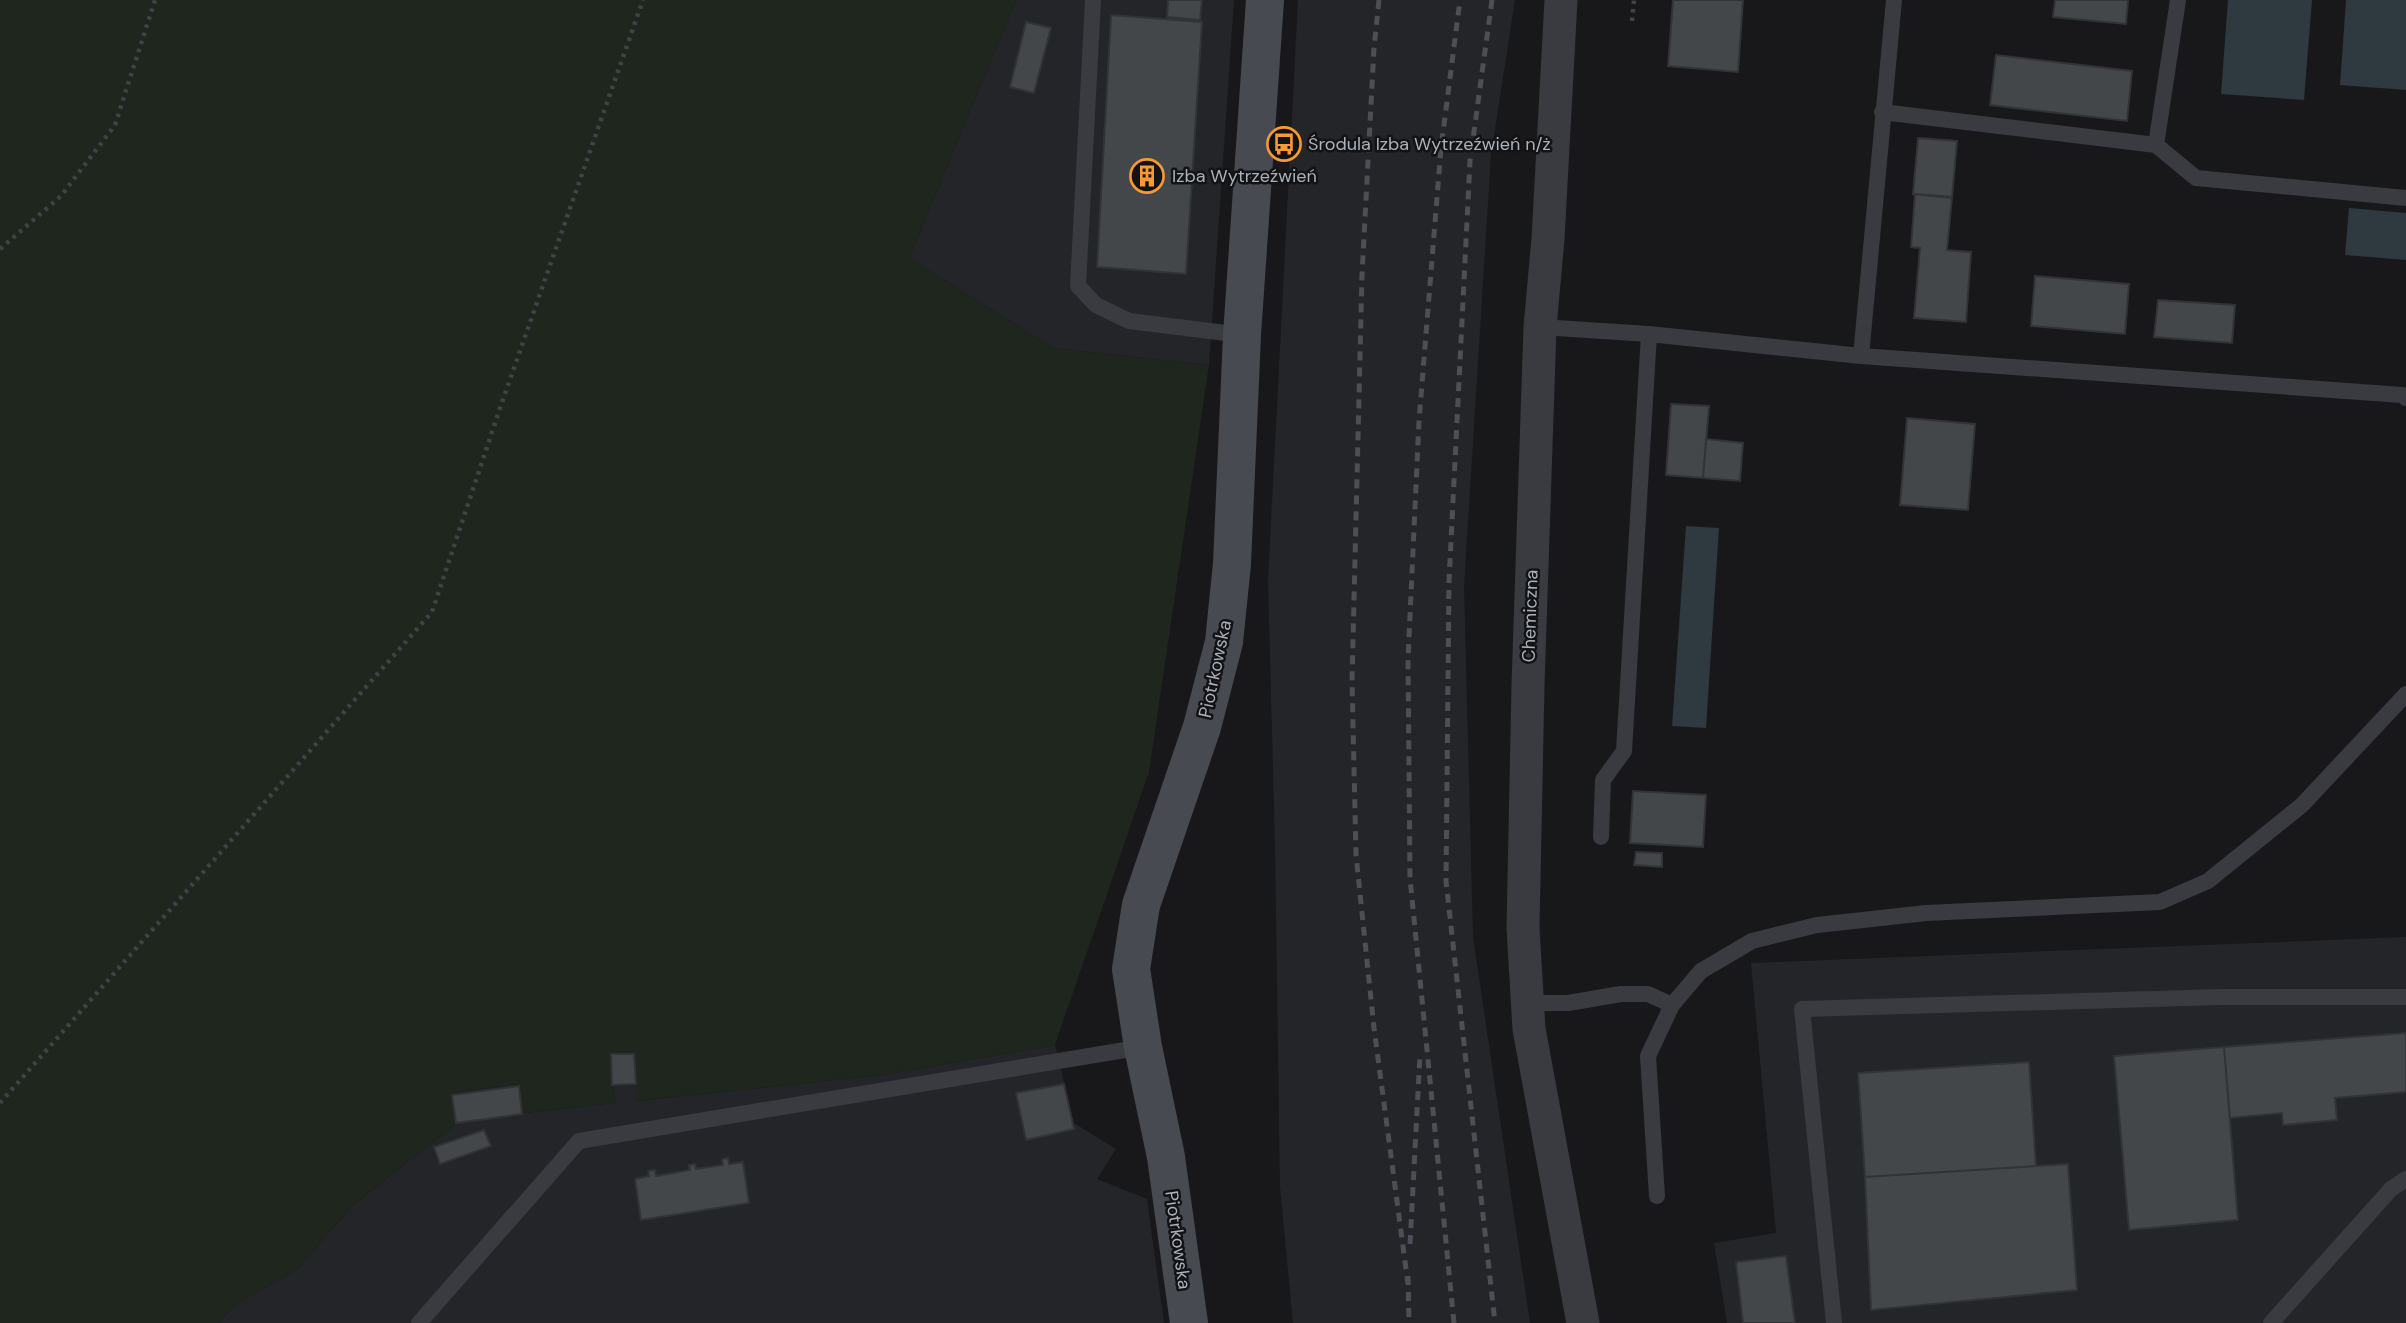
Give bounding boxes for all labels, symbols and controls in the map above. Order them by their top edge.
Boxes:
bus stop icon: Środula Izba Wytrzeźwień n/ż [1265,125,1303,163]
place label: Środula Izba Wytrzeźwień n/ż [1308,132,1551,156]
building icon: Izba Wytrzeźwień [1128,157,1166,195]
place label: Izba Wytrzeźwień [1172,164,1317,188]
street label: Chemiczna [1516,569,1544,663]
street label: Piotrkowska [1193,618,1237,720]
street label: Piotrkowska [1159,1189,1197,1291]

